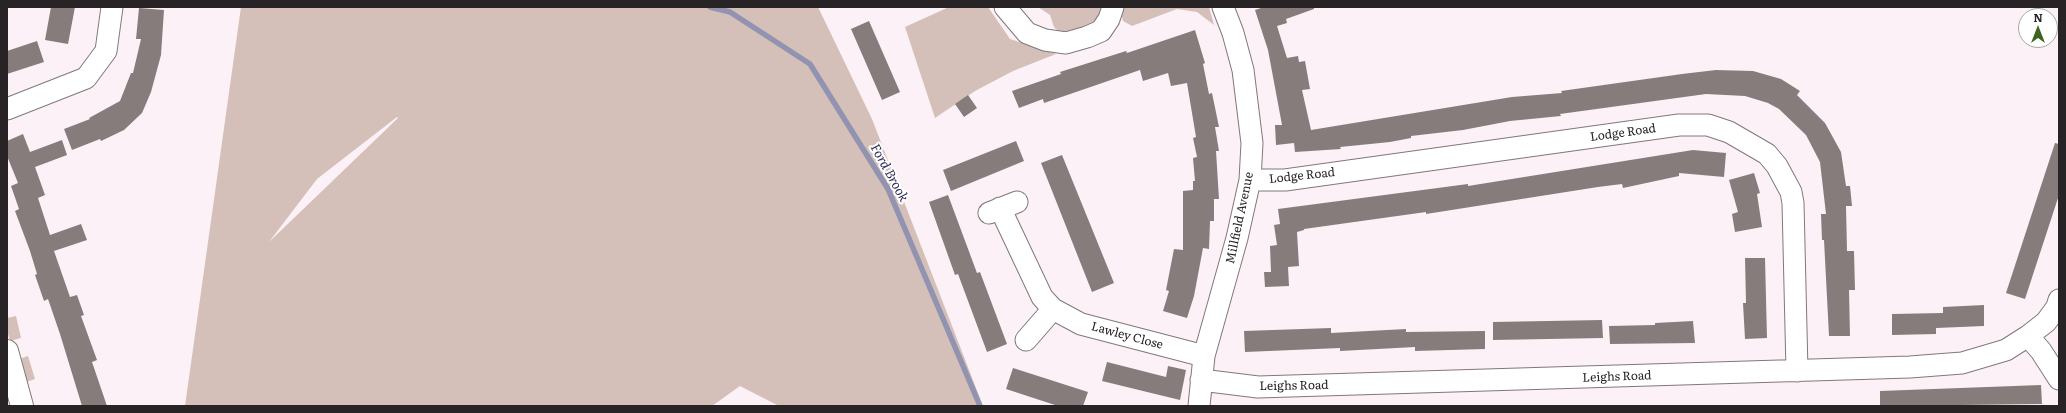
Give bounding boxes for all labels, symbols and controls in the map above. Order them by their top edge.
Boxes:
north arrow [2018,8,2058,48]
text: N [2033,9,2043,25]
street label: Lodge Road [1589,121,1657,145]
water label: Ford Brook [867,141,911,205]
street label: Lodge Road [1268,165,1336,187]
street label: Millfield Avenue [1223,171,1257,265]
street label: Lawley Close [1090,320,1164,352]
street label: Leighs Road [1582,369,1652,385]
street label: Leighs Road [1259,378,1329,394]

